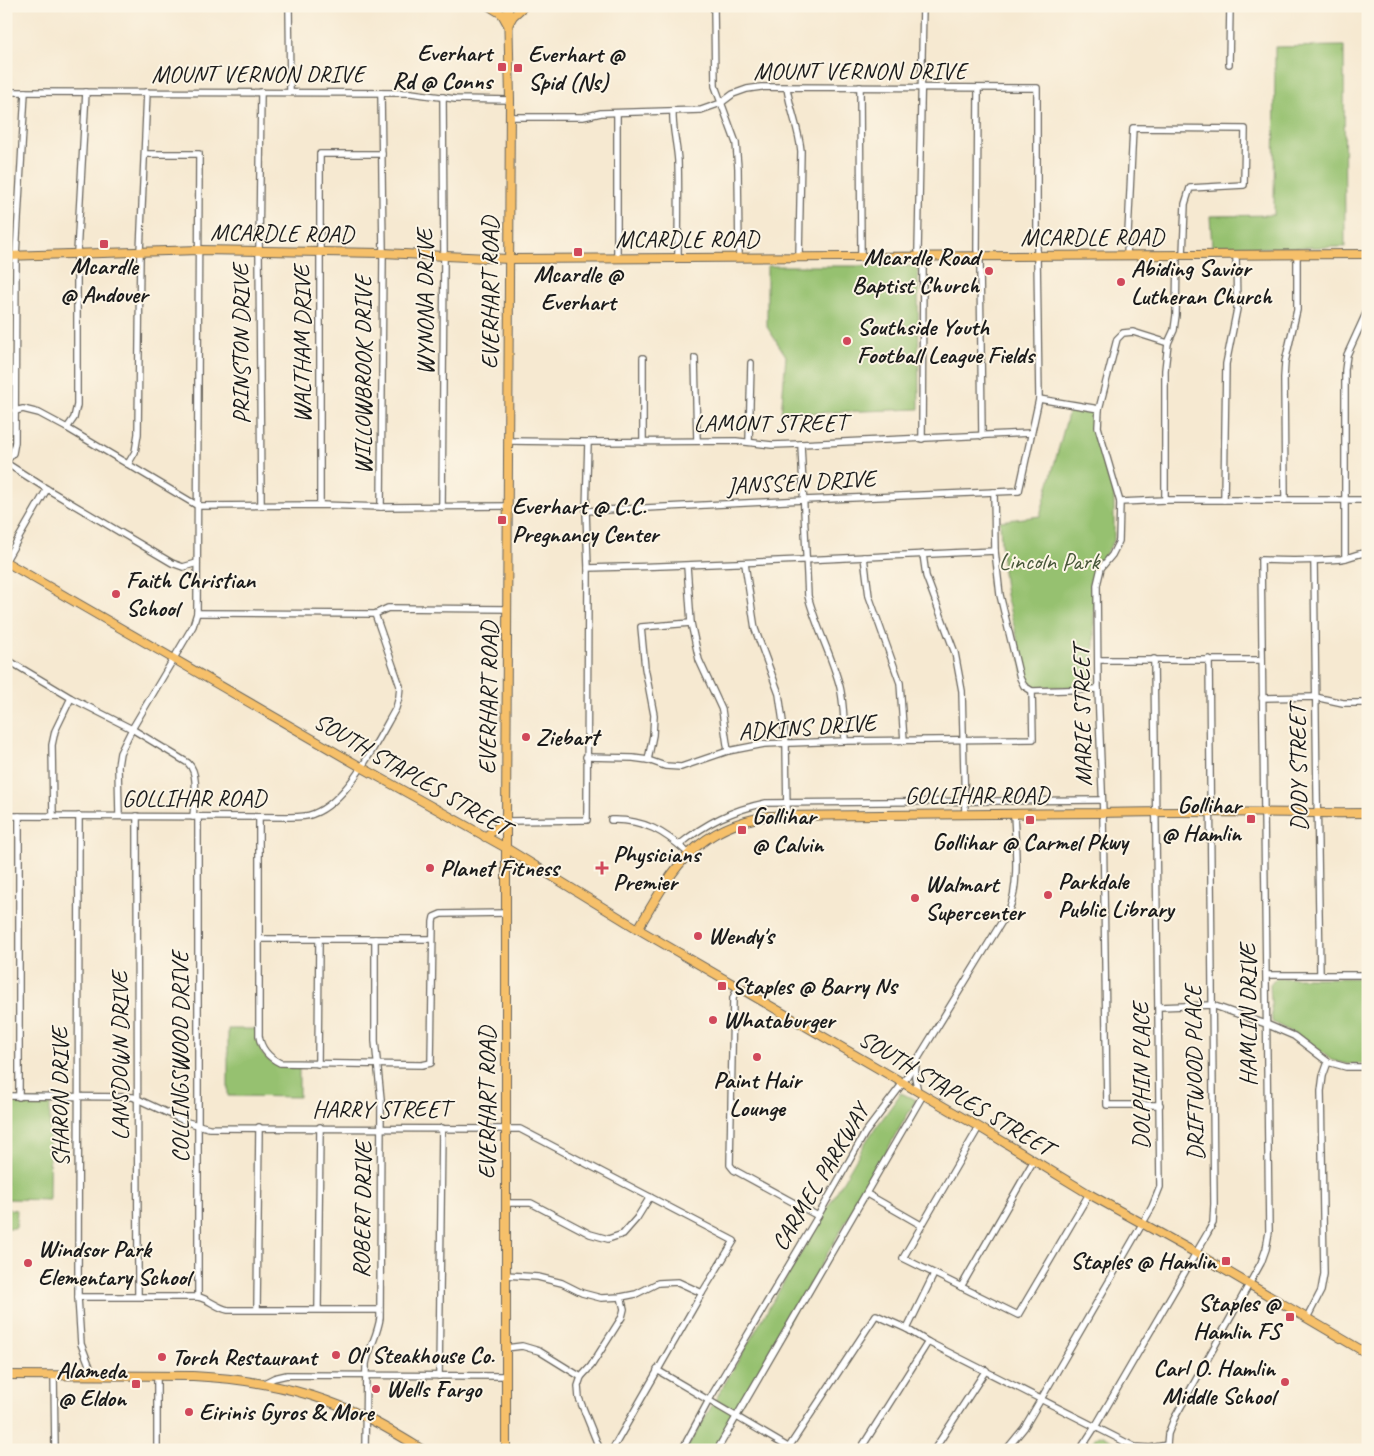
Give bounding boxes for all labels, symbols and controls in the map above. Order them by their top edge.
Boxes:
place label: Everhart Rd @ Conns [392,38,495,96]
place label: Everhart @ Spid (Ns) [528,39,627,97]
street label: MOUNT VERNON DRIVE [753,56,969,86]
street label: MOUNT VERNON DRIVE [151,59,367,89]
marker: Everhart Rd @ Conns [496,61,508,73]
marker: Everhart @ Spid (Ns) [512,62,524,74]
street label: EVERHART ROAD [475,215,505,369]
street label: MCARDLE ROAD [210,217,356,249]
street label: MCARDLE ROAD [1020,222,1166,252]
street label: MCARDLE ROAD [615,224,761,254]
street label: WYNONA DRIVE [410,226,440,375]
marker: Mcardle @ Andover [98,238,110,250]
place label: Mcardle Road Baptist Church [852,242,983,300]
marker: Mcardle @ Everhart [572,246,584,258]
place label: Mcardle @ Andover [60,251,150,309]
place label: Abiding Savior Lutheran Church [1131,253,1273,311]
place label: Mcardle @ Everhart [534,259,625,317]
street label: PRINSTON DRIVE [226,261,256,424]
street label: WALTHAM DRIVE [287,262,317,423]
marker: Mcardle Road Baptist Church [983,265,995,277]
street label: WILLOWBROOK DRIVE [348,273,378,474]
marker: Abiding Savior Lutheran Church [1115,276,1127,288]
place label: Southside Youth Football League Fields [857,312,1036,370]
marker: Southside Youth Football League Fields [841,335,853,347]
street label: LAMONT STREET [694,408,852,438]
street label: JANSSEN DRIVE [725,463,879,501]
place label: Everhart @ C.C. Pregnancy Center [512,491,661,549]
marker: Everhart @ C.C. Pregnancy Center [496,514,508,526]
park label: Lincoln Park [999,546,1102,576]
place label: Faith Christian School [126,565,256,623]
marker: Faith Christian School [110,588,122,600]
street label: EVERHART ROAD [472,619,504,775]
street label: MARIE STREET [1066,640,1098,786]
street label: DODY STREET [1282,699,1314,832]
street label: SOUTH STAPLES STREET [309,706,521,845]
street label: ADKINS DRIVE [737,707,880,747]
place label: Ziebart [536,722,603,752]
marker: Ziebart [520,731,532,743]
street label: GOLLIHAR ROAD [905,780,1051,810]
street label: GOLLIHAR ROAD [122,783,268,813]
place label: Gollihar @ Hamlin [1162,790,1243,848]
place label: Gollihar @ Calvin [752,801,825,859]
marker: Gollihar @ Hamlin [1245,813,1257,825]
marker: Gollihar @ Carmel Pkwy [1024,814,1036,826]
marker: Gollihar @ Calvin [736,824,748,836]
place label: Gollihar @ Carmel Pkwy [932,827,1130,857]
place label: Physicians Premier [613,839,703,897]
place label: Planet Fitness [440,853,561,883]
marker: Physicians Premier [595,861,609,875]
marker: Planet Fitness [424,862,436,874]
place label: Parkdale Public Library [1058,866,1176,924]
place label: Walmart Supercenter [925,869,1026,927]
marker: Parkdale Public Library [1042,889,1054,901]
marker: Walmart Supercenter [909,892,921,904]
place label: Wendy's [708,921,776,951]
marker: Wendy's [692,930,704,942]
street label: HAMLIN DRIVE [1233,941,1263,1086]
street label: COLLINGSWOOD DRIVE [165,948,195,1163]
street label: LANSDOWN DRIVE [105,968,135,1141]
place label: Staples @ Barry Ns [732,971,899,1001]
marker: Staples @ Barry Ns [716,980,728,992]
street label: DRIFTWOOD PLACE [1177,982,1211,1161]
street label: DOLPHIN PLACE [1126,999,1156,1149]
place label: Whataburger [723,1005,837,1035]
marker: Whataburger [707,1014,719,1026]
street label: SOUTH STAPLES STREET [853,1023,1064,1166]
street label: SHARON DRIVE [45,1024,75,1167]
street label: EVERHART ROAD [472,1025,502,1179]
marker: Paint Hair Lounge [751,1051,763,1063]
place label: Paint Hair Lounge [713,1065,803,1123]
street label: HARRY STREET [312,1094,456,1124]
street label: CARMEL PARKWAY [764,1096,877,1256]
street label: ROBERT DRIVE [346,1138,378,1278]
place label: Windsor Park Elementary School [38,1234,195,1292]
place label: Staples @ Hamlin [1070,1246,1218,1276]
marker: Staples @ Hamlin [1220,1255,1232,1267]
marker: Windsor Park Elementary School [22,1257,34,1269]
place label: Staples @ Hamlin FS [1193,1288,1284,1346]
marker: Staples @ Hamlin FS [1284,1311,1296,1323]
place label: Ol' Steakhouse Co. [346,1340,496,1370]
place label: Torch Restaurant [172,1342,319,1372]
marker: Ol' Steakhouse Co. [330,1349,342,1361]
marker: Torch Restaurant [156,1351,168,1363]
place label: Carl O. Hamlin Middle School [1153,1353,1280,1411]
place label: Alameda @ Eldon [56,1355,128,1413]
place label: Wells Fargo [386,1374,483,1404]
marker: Carl O. Hamlin Middle School [1279,1376,1291,1388]
marker: Alameda @ Eldon [130,1378,142,1390]
marker: Wells Fargo [370,1383,382,1395]
place label: Eirinis Gyros & More [199,1397,376,1427]
marker: Eirinis Gyros & More [183,1406,195,1418]

